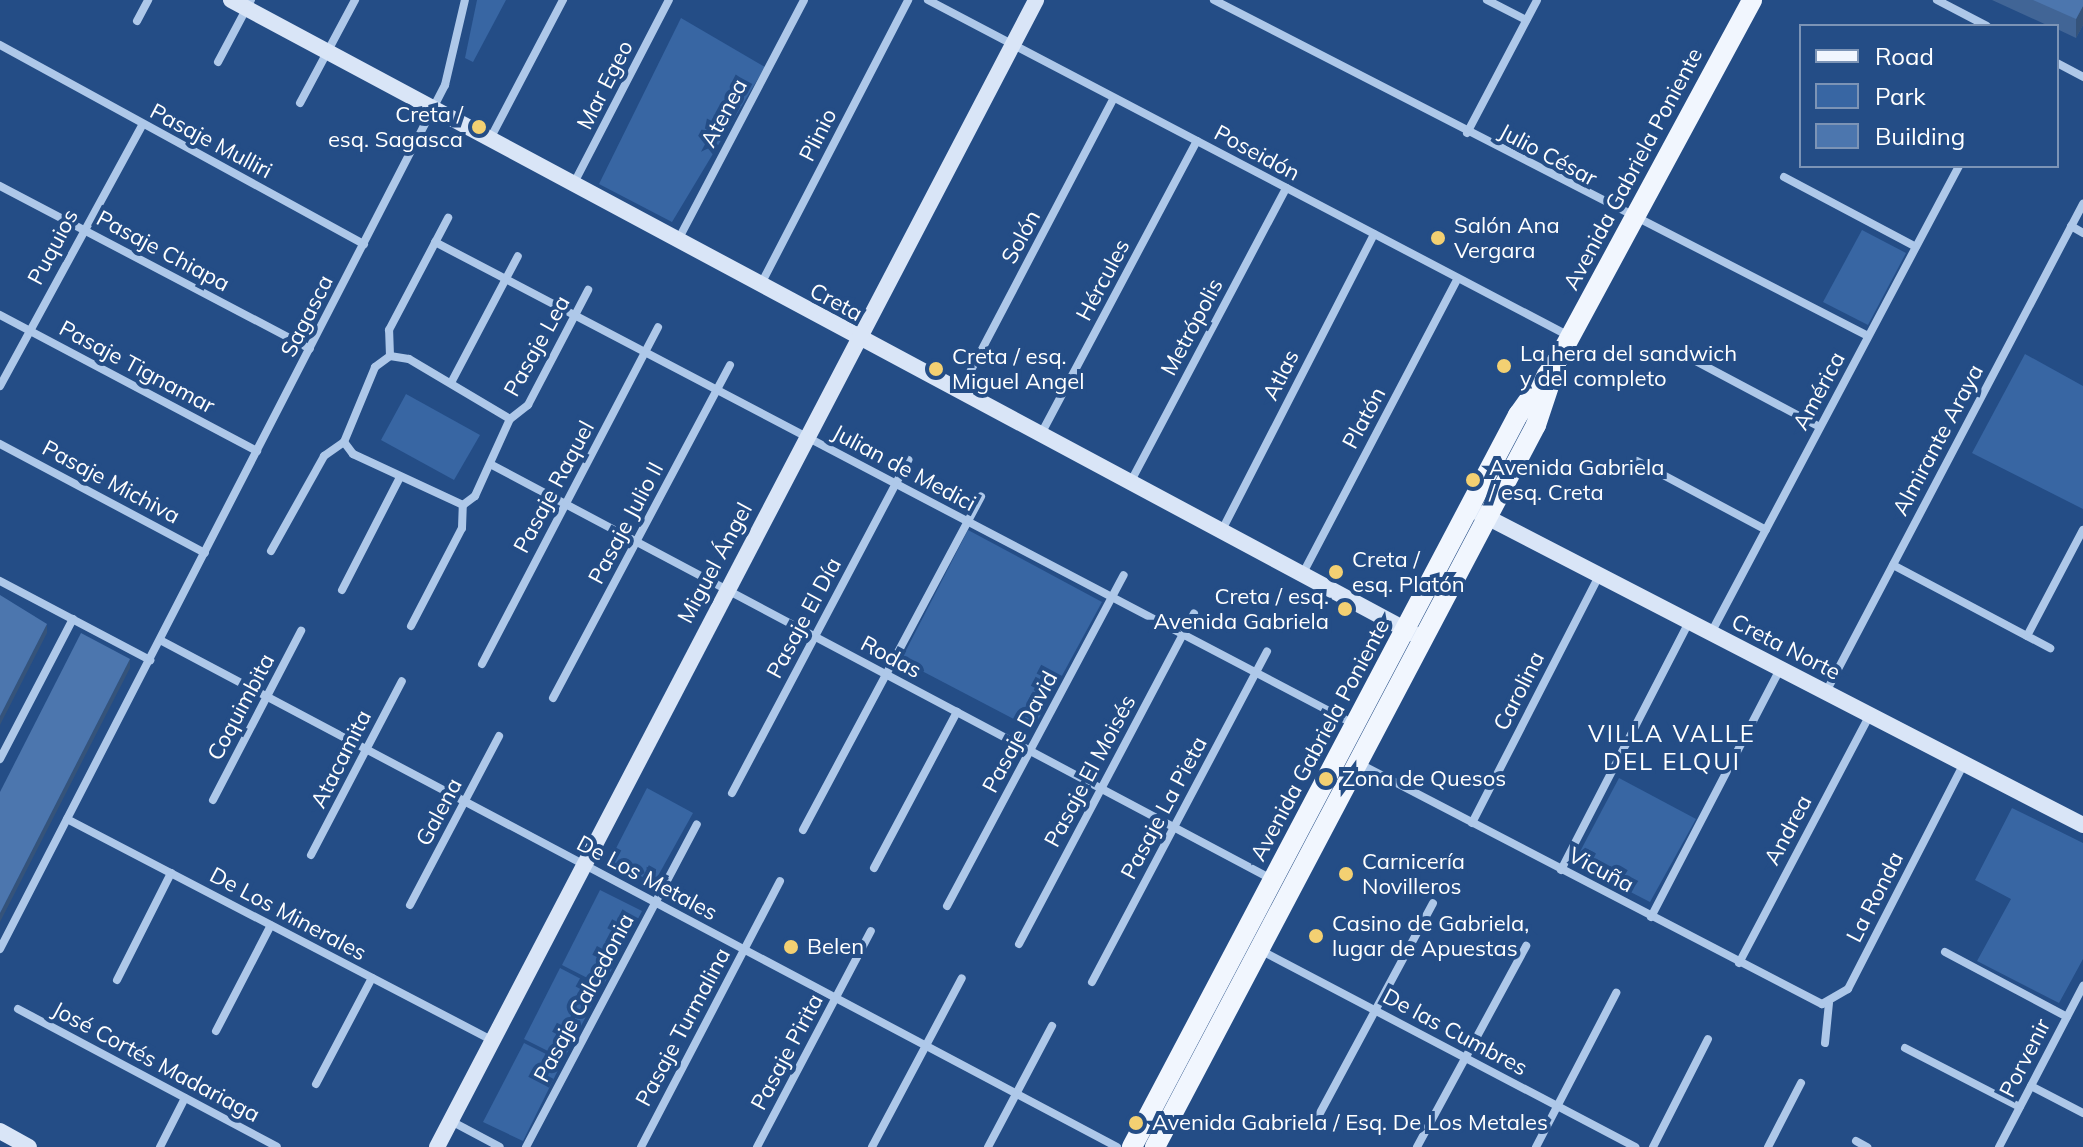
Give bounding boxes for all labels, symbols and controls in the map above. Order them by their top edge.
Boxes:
legend [1799,24,2059,168]
street label: Mar Egeo [571,36,639,134]
text: Road [1875,41,1934,71]
street label: Avenida Gabriela Poniente [1558,44,1708,294]
street label: Atenea [695,74,753,152]
text: Park [1875,81,1926,111]
street label: Pasaje Mulliri [145,98,277,184]
place label: Creta / esq. Sagasca [328,101,463,152]
street label: Plinio [794,104,842,166]
marker: Creta / esq. Sagasca [470,118,488,136]
street label: Julio César [1495,118,1601,192]
street label: Poseidón [1210,119,1304,187]
text: Building [1875,121,1965,151]
street label: Puquios [22,205,84,289]
street label: Pasaje Chiapa [92,205,234,297]
street label: Solón [996,206,1046,268]
place label: Salón Ana Vergara [1454,212,1560,264]
marker: Salón Ana Vergara [1429,229,1447,247]
street label: Hércules [1071,235,1135,325]
street label: Sagasca [275,271,339,361]
street label: Metrópolis [1155,274,1229,380]
street label: Creta [805,277,867,327]
street label: Pasaje Lea [499,291,575,401]
street label: Pasaje Tignamar [55,315,219,419]
place label: La hera del sandwich y del completo [1520,340,1737,392]
place label: Creta / esq. Miguel Angel [952,343,1085,394]
street label: Atlas [1257,345,1305,405]
street label: América [1787,347,1851,435]
marker: La hera del sandwich y del completo [1495,357,1513,375]
marker: Creta / esq. Miguel Angel [927,360,945,378]
street label: Almirante Araya [1887,360,1989,520]
street label: Platón [1337,383,1391,453]
street label: Pasaje Raquel [508,417,600,557]
street label: Julian de Medici [828,419,980,517]
street label: Pasaje Michiva [38,435,184,529]
place label: Avenida Gabriela / esq. Creta [1489,454,1664,506]
street label: Pasaje Julio II [583,458,669,588]
marker: Avenida Gabriela / esq. Creta [1464,471,1482,489]
street label: Miguel Ángel [672,498,758,628]
place label: Creta / esq. Platón [1352,546,1465,598]
street label: Pasaje El Día [761,553,847,683]
marker: Creta / esq. Platón [1327,563,1345,581]
place label: Creta / esq. Avenida Gabriela [1154,583,1329,634]
marker: Creta / esq. Avenida Gabriela [1336,600,1354,618]
street label: Creta Norte [1727,608,1845,686]
street label: Avenida Gabriela Poniente [1245,615,1395,865]
street label: Rodas [856,630,926,684]
street label: Carolina [1488,647,1550,735]
street label: Coquimbita [202,649,280,765]
street label: Pasaje David [977,667,1063,797]
street label: Pasaje El Moisés [1039,690,1141,852]
street label: Atacamita [305,706,377,812]
district label: VILLA VALLE DEL ELQUI [1588,720,1756,776]
street label: Pasaje La Pieta [1115,732,1213,884]
place label: Zona de Quesos [1342,766,1506,792]
marker: Zona de Quesos [1317,770,1335,788]
street label: Galena [410,774,468,850]
street label: Andrea [1759,791,1817,869]
street label: De Los Metales [572,830,722,926]
street label: Vicuña [1564,842,1638,898]
street label: La Ronda [1841,847,1909,947]
place label: Carnicería Novilleros [1362,848,1465,900]
street label: De Los Minerales [205,862,371,966]
marker: Carnicería Novilleros [1337,865,1355,883]
street label: Pasaje Calcedonia [528,909,640,1087]
place label: Casino de Gabriela, lugar de Apuestas [1332,910,1529,962]
marker: Casino de Gabriela, lugar de Apuestas [1307,927,1325,945]
place label: Belen [807,934,864,960]
marker: Belen [782,938,800,956]
street label: Pasaje Turmalina [630,943,736,1111]
street label: De las Cumbres [1378,983,1532,1081]
street label: Pasaje Pirita [745,989,829,1115]
street label: José Cortés Madariaga [48,996,264,1128]
street label: Porvenir [1994,1014,2056,1102]
place label: Avenida Gabriela / Esq. De Los Metales [1152,1110,1548,1136]
marker: Avenida Gabriela / Esq. De Los Metales [1127,1114,1145,1132]

